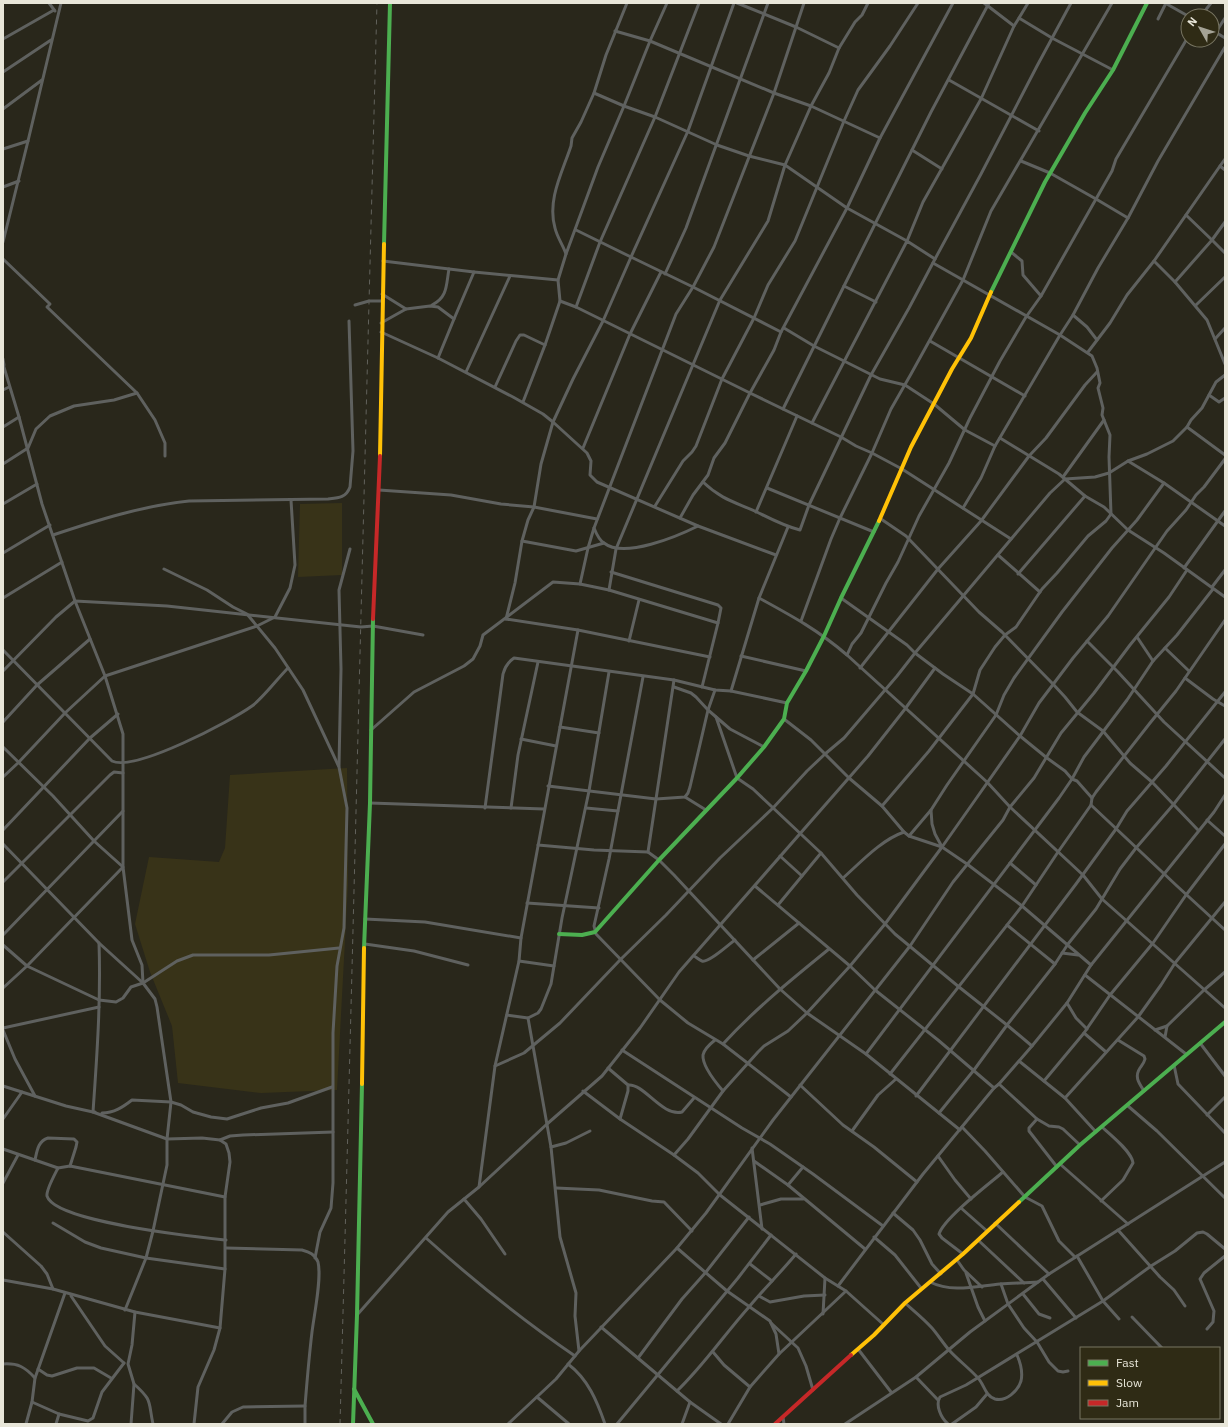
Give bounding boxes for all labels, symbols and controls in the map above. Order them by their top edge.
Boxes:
north arrow [1180,8,1220,48]
text: N [1184,14,1200,29]
legend [1080,1347,1220,1419]
text: Fast [1116,1355,1139,1370]
text: Slow [1116,1375,1142,1390]
text: Jam [1116,1395,1139,1410]

